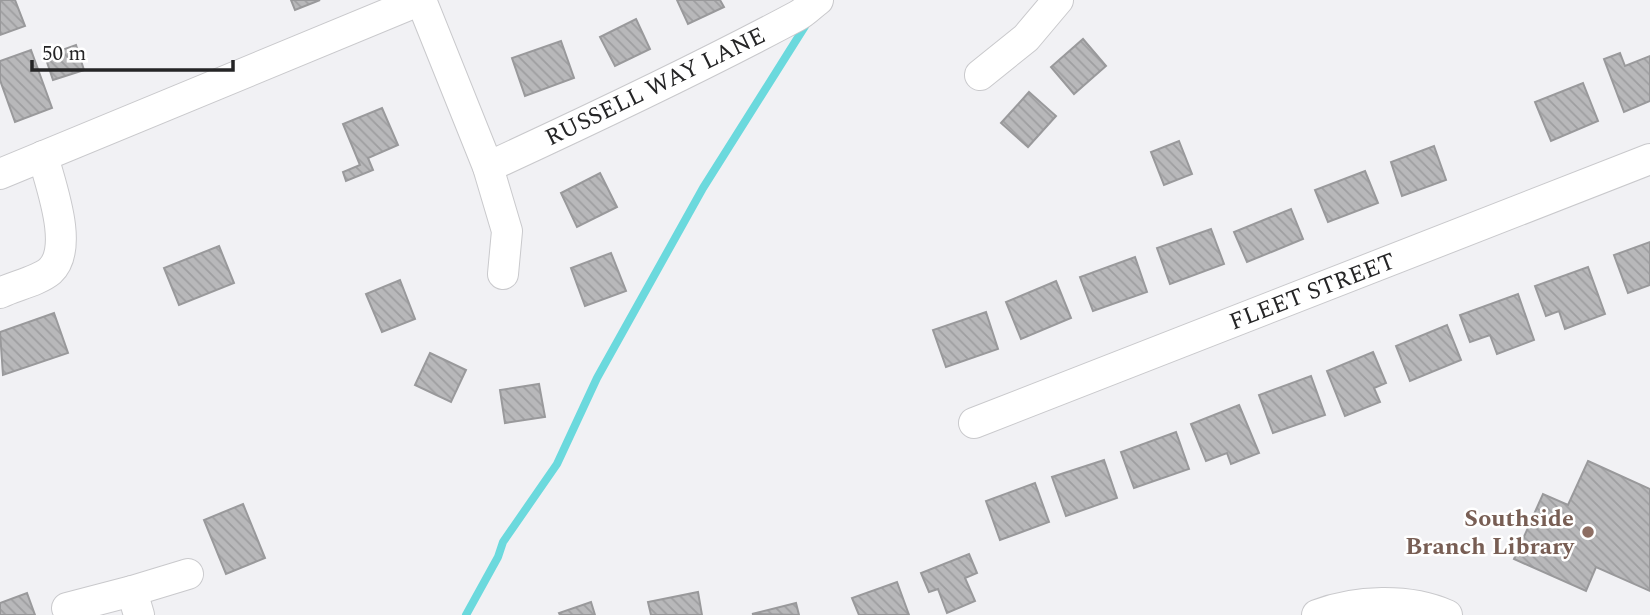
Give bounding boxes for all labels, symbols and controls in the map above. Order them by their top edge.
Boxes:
street label: RUSSELL WAY LANE [539,18,772,156]
scale bar [32,28,233,72]
text: 50 m [42,38,86,70]
street label: FLEET STREET [1224,244,1401,340]
place label: Southside Branch Library [1405,501,1576,565]
marker: Southside Branch Library [1580,524,1596,540]

